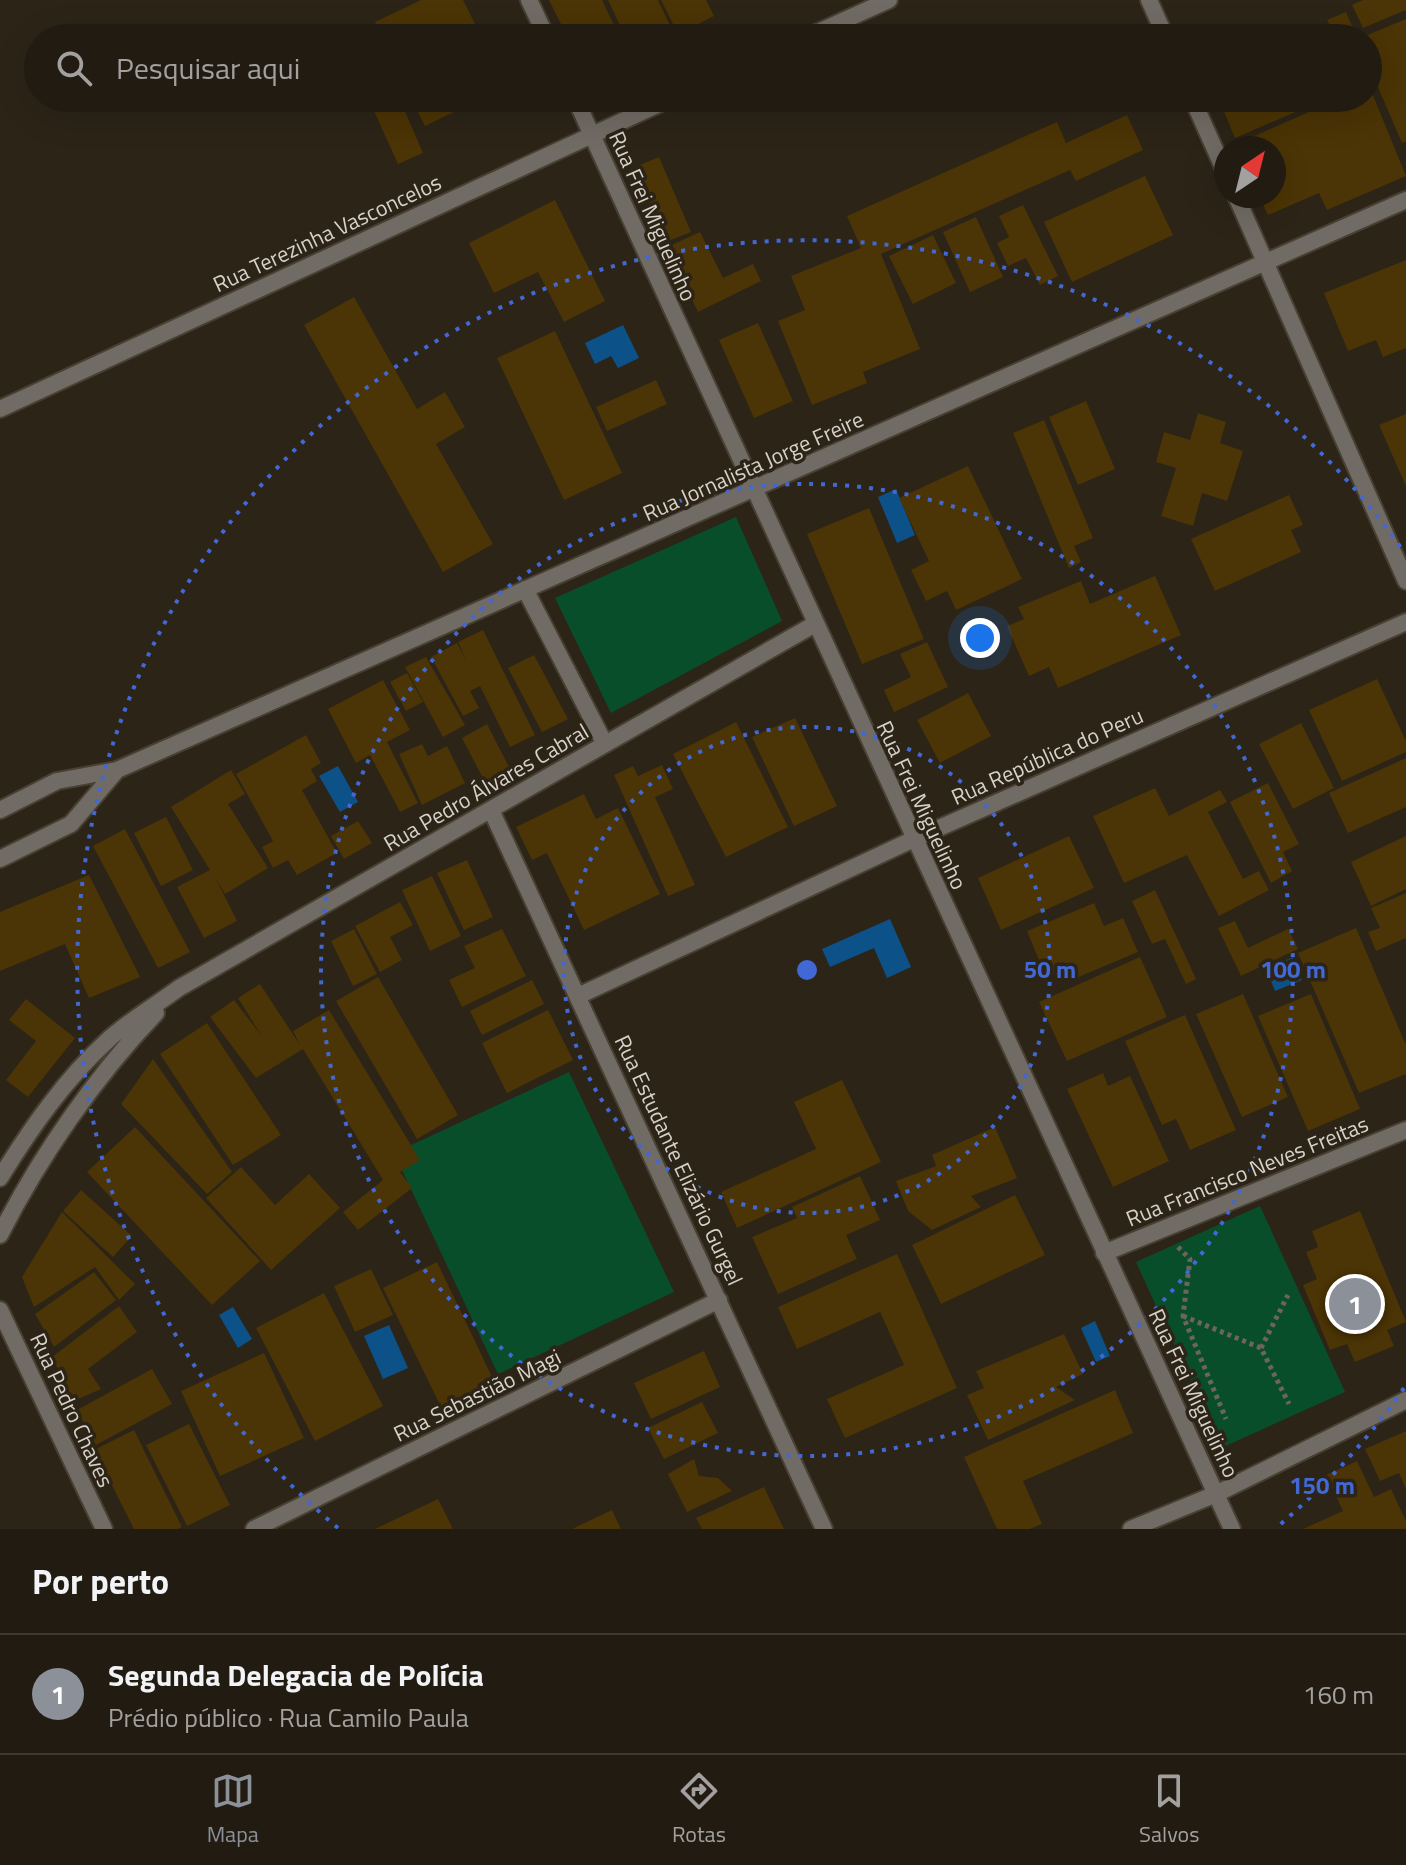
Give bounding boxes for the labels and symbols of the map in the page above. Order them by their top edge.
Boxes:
street label: Rua Frei Miguelinho [600,126,706,306]
north arrow [1214,136,1286,208]
street label: Rua Terezinha Vasconcelos [207,165,447,301]
street label: Rua Jornalista Jorge Freire [637,402,869,530]
your location [960,618,1000,658]
street label: Rua República do Peru [945,698,1149,814]
street label: Rua Pedro Álvares Cabral [377,714,595,860]
street label: Rua Frei Miguelinho [868,715,976,895]
text: 50 m [1024,951,1076,987]
text: 100 m [1260,951,1326,987]
centre of rings [793,956,821,984]
street label: Rua Estudante Elizário Gurgel [606,1029,752,1291]
street label: Rua Francisco Neves Freitas [1121,1107,1373,1235]
pin: 1 [1329,1274,1381,1334]
street label: Rua Frei Miguelinho [1140,1303,1248,1483]
street label: Rua Pedro Chaves [21,1327,123,1493]
street label: Rua Sebastião Magi [388,1340,566,1450]
text: 150 m [1289,1467,1355,1503]

